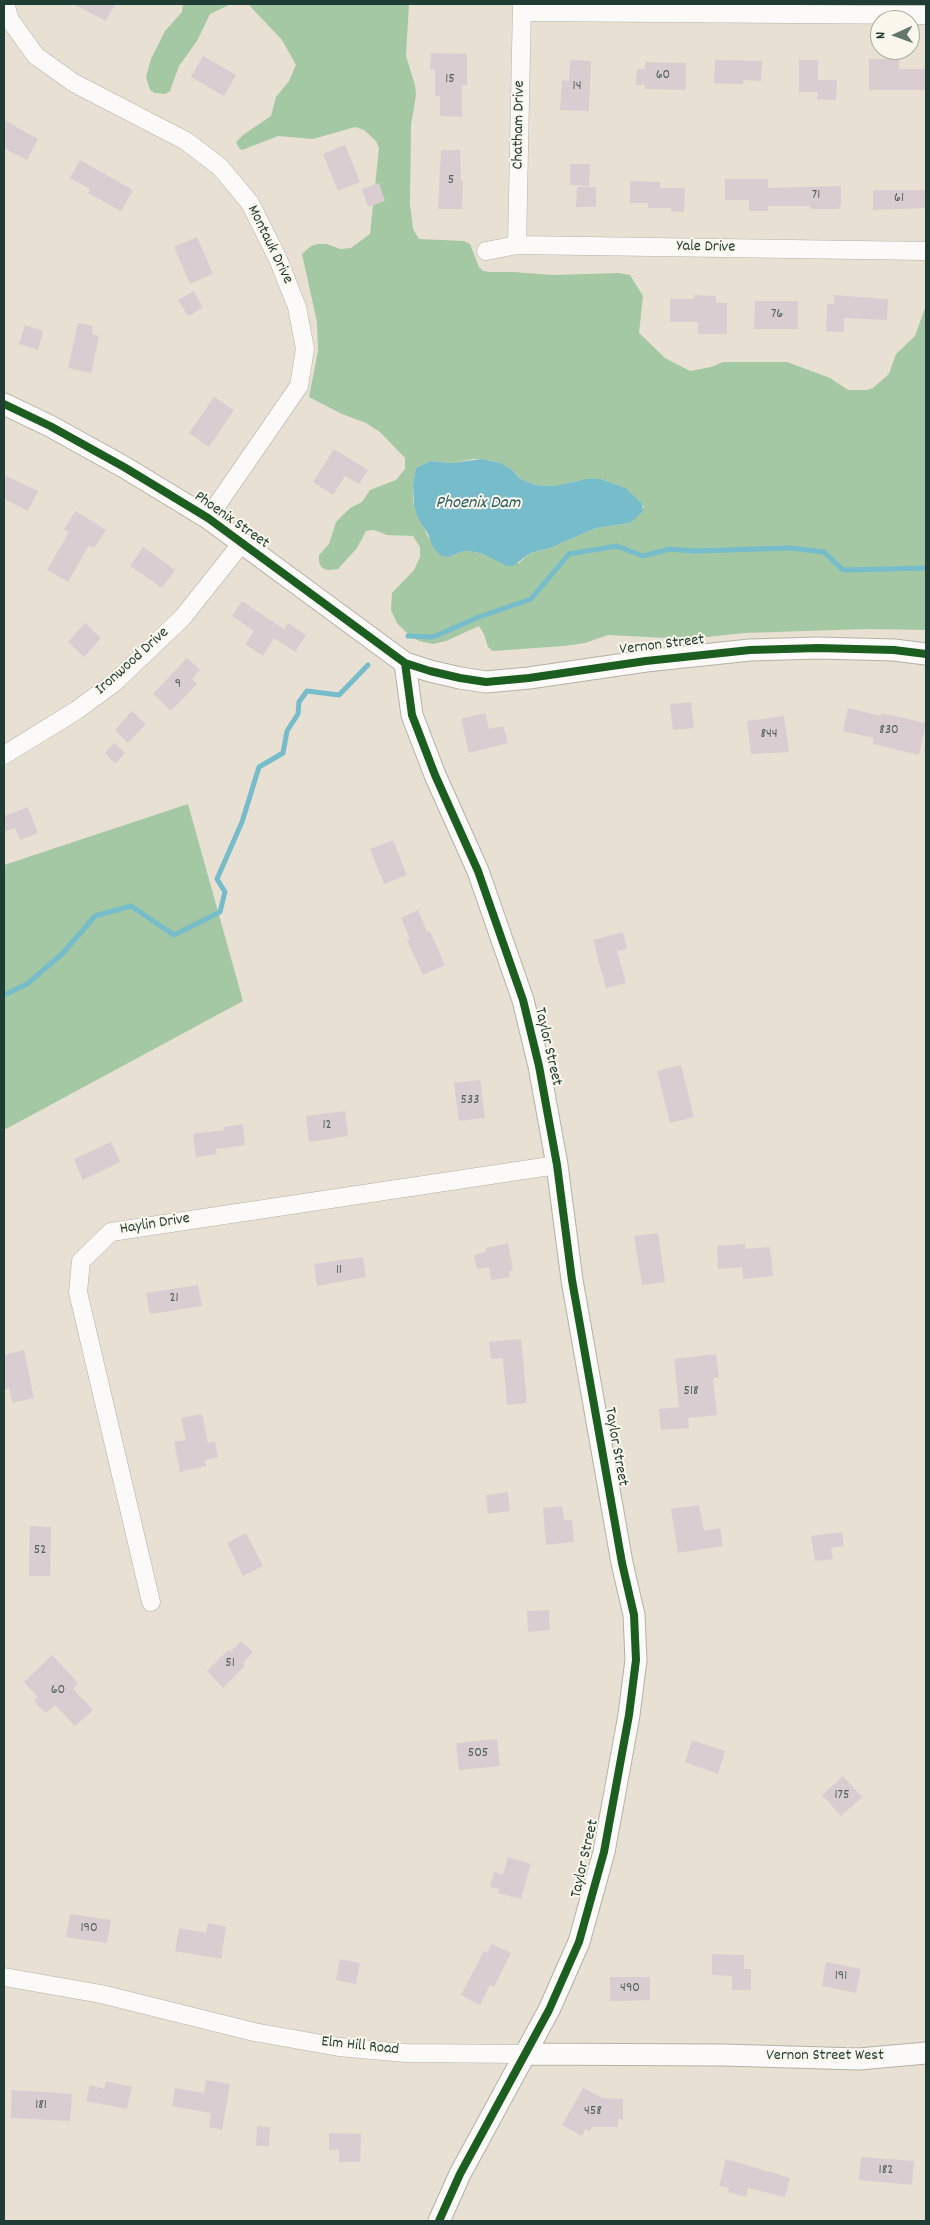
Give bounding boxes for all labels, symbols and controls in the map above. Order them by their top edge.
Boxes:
north arrow [870,10,920,60]
text: N [871,32,891,39]
house number: 60 [656,68,670,84]
house number: 15 [445,72,455,88]
house number: 14 [573,79,581,95]
street label: Chatham Drive [510,80,530,170]
house number: 5 [448,173,454,189]
house number: 71 [812,188,820,204]
house number: 61 [894,191,904,207]
street label: Montauk Drive [242,202,296,288]
street label: Yale Drive [676,238,736,258]
house number: 76 [771,307,783,323]
street label: Phoenix Street [190,488,272,554]
water label: Phoenix Dam [436,494,520,516]
street label: Ironwood Drive [92,624,174,700]
street label: Vernon Street [619,631,705,661]
house number: 9 [175,677,181,693]
house number: 830 [879,723,899,739]
house number: 844 [760,727,778,743]
street label: Taylor Street [529,1006,565,1088]
house number: 533 [461,1093,479,1109]
house number: 12 [322,1118,332,1134]
street label: Haylin Drive [119,1210,191,1240]
house number: 11 [336,1263,342,1279]
house number: 21 [169,1291,179,1307]
house number: 518 [683,1384,699,1400]
street label: Taylor Street [599,1406,631,1488]
house number: 52 [34,1543,46,1559]
house number: 51 [225,1656,235,1672]
house number: 60 [51,1683,65,1699]
house number: 505 [468,1746,488,1762]
house number: 175 [835,1788,849,1804]
street label: Taylor Street [568,1818,604,1900]
house number: 190 [80,1921,98,1937]
house number: 191 [835,1969,847,1985]
house number: 490 [620,1981,640,1997]
street label: Elm Hill Road [320,2033,400,2061]
street label: Vernon Street West [766,2047,884,2067]
house number: 181 [35,2098,47,2114]
house number: 458 [584,2104,602,2120]
house number: 182 [879,2163,893,2179]

